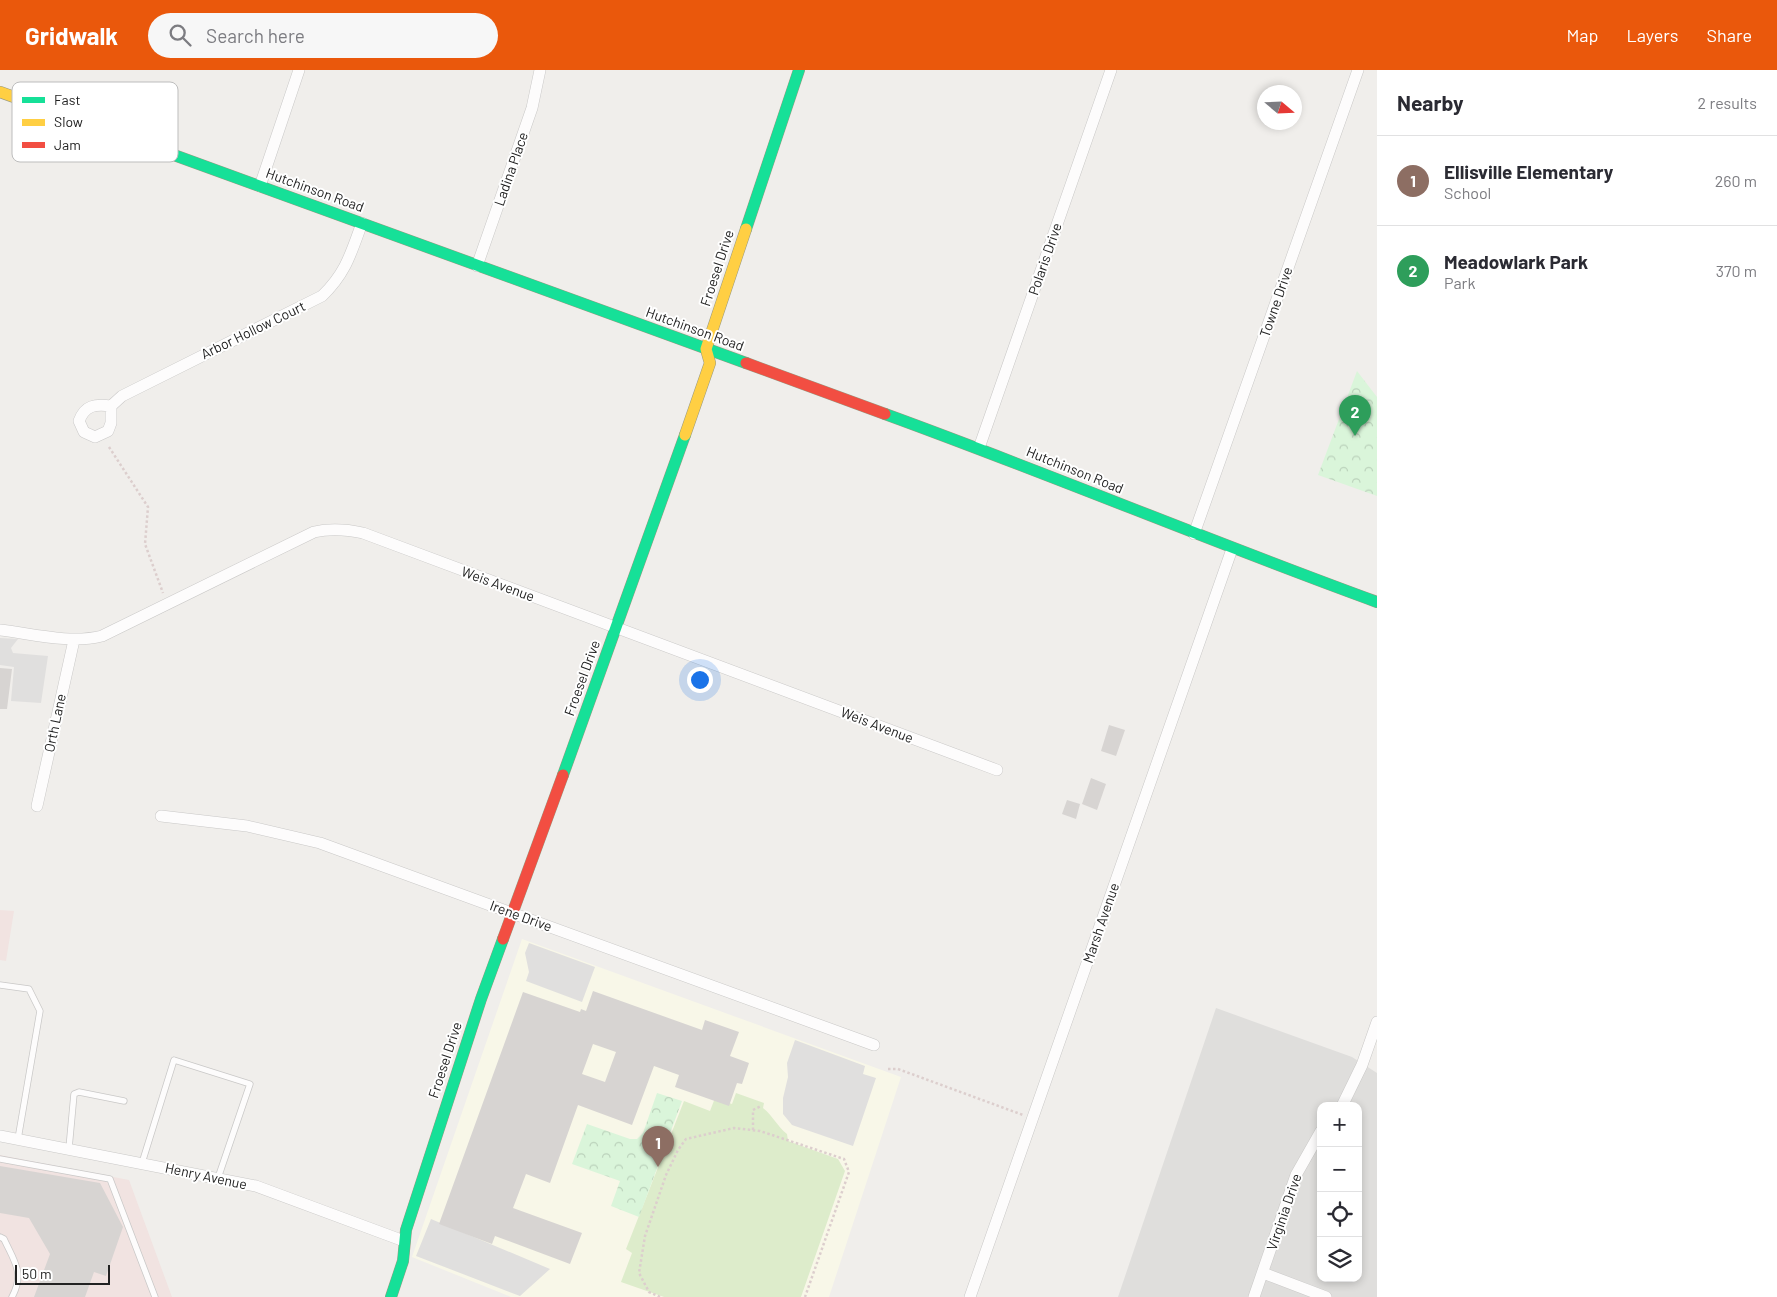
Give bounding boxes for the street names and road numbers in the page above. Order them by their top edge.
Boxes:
street label: Ladina Place [490,130,531,208]
street label: Hutchinson Road [264,164,367,215]
street label: Polaris Drive [1024,220,1065,297]
street label: Froesel Drive [696,228,737,308]
street label: Towne Drive [1256,264,1296,339]
street label: Arbor Hollow Court [198,297,308,362]
street label: Hutchinson Road [644,303,747,354]
street label: Hutchinson Road [1024,442,1126,497]
street label: Weis Avenue [459,562,537,605]
street label: Froesel Drive [560,638,603,718]
street label: Orth Lane [40,692,69,754]
street label: Weis Avenue [838,703,916,746]
street label: Marsh Avenue [1079,880,1122,965]
street label: Irene Drive [488,896,555,935]
street label: Froesel Drive [424,1020,465,1100]
street label: Henry Avenue [164,1159,249,1192]
street label: Virginia Drive [1262,1171,1305,1252]

